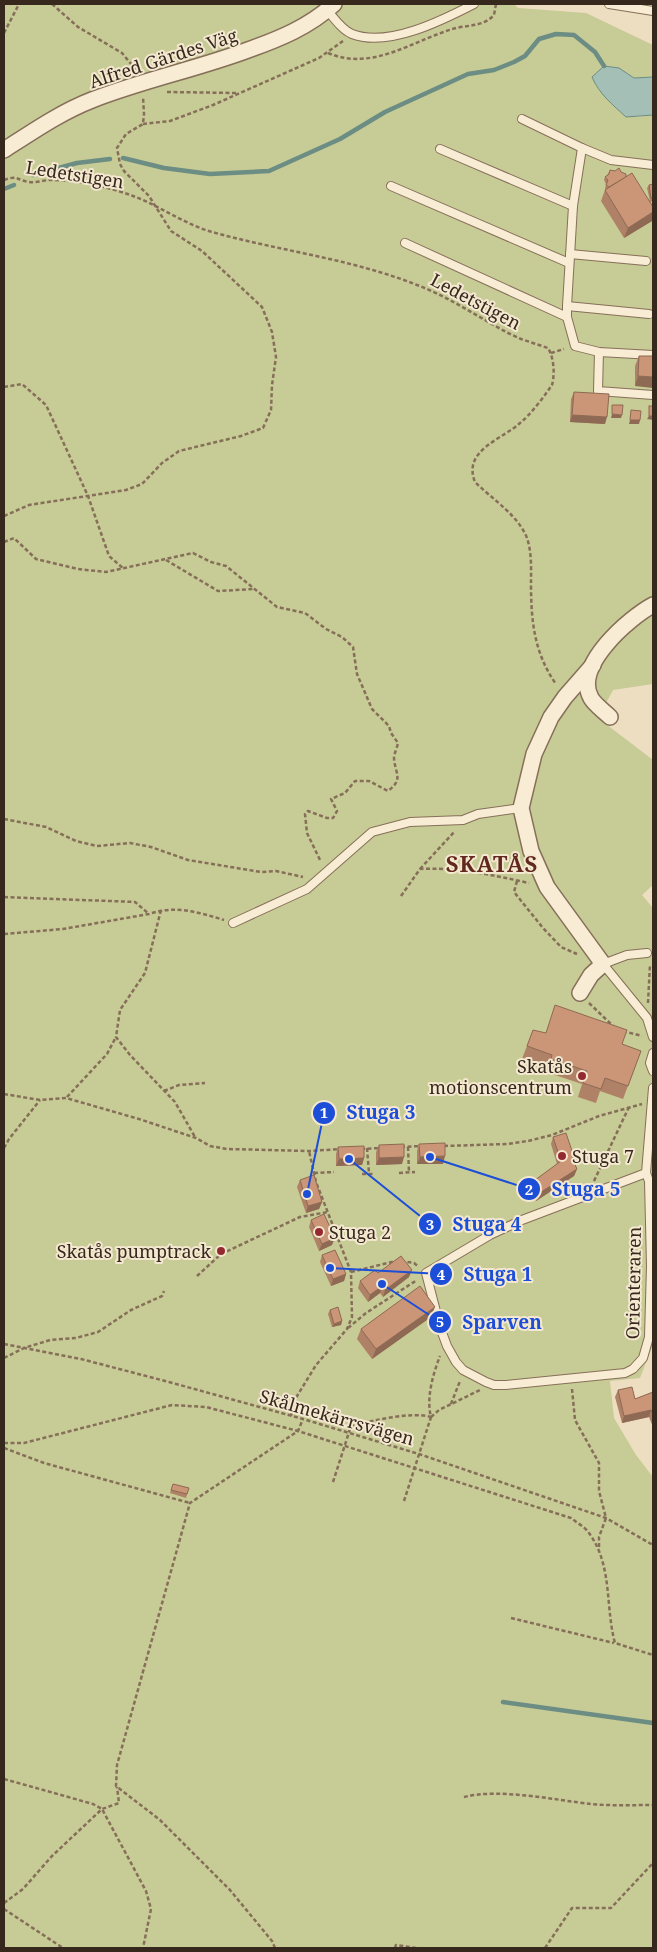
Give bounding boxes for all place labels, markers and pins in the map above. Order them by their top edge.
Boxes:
place label: Skatås motionscentrum [429,1054,572,1099]
marker: Skatås motionscentrum [576,1070,588,1082]
callout: Stuga 3 [312,1096,426,1130]
place label: Stuga 7 [572,1144,634,1168]
marker: Stuga 7 [556,1150,568,1162]
callout: Stuga 5 [516,1172,630,1206]
callout: Stuga 4 [418,1207,532,1241]
place label: Stuga 2 [329,1220,391,1244]
marker: Stuga 2 [313,1226,325,1238]
place label: Skatås pumptrack [57,1239,211,1263]
marker: Skatås pumptrack [215,1245,227,1257]
callout: Stuga 1 [429,1257,543,1291]
callout: Sparven [427,1305,552,1339]

